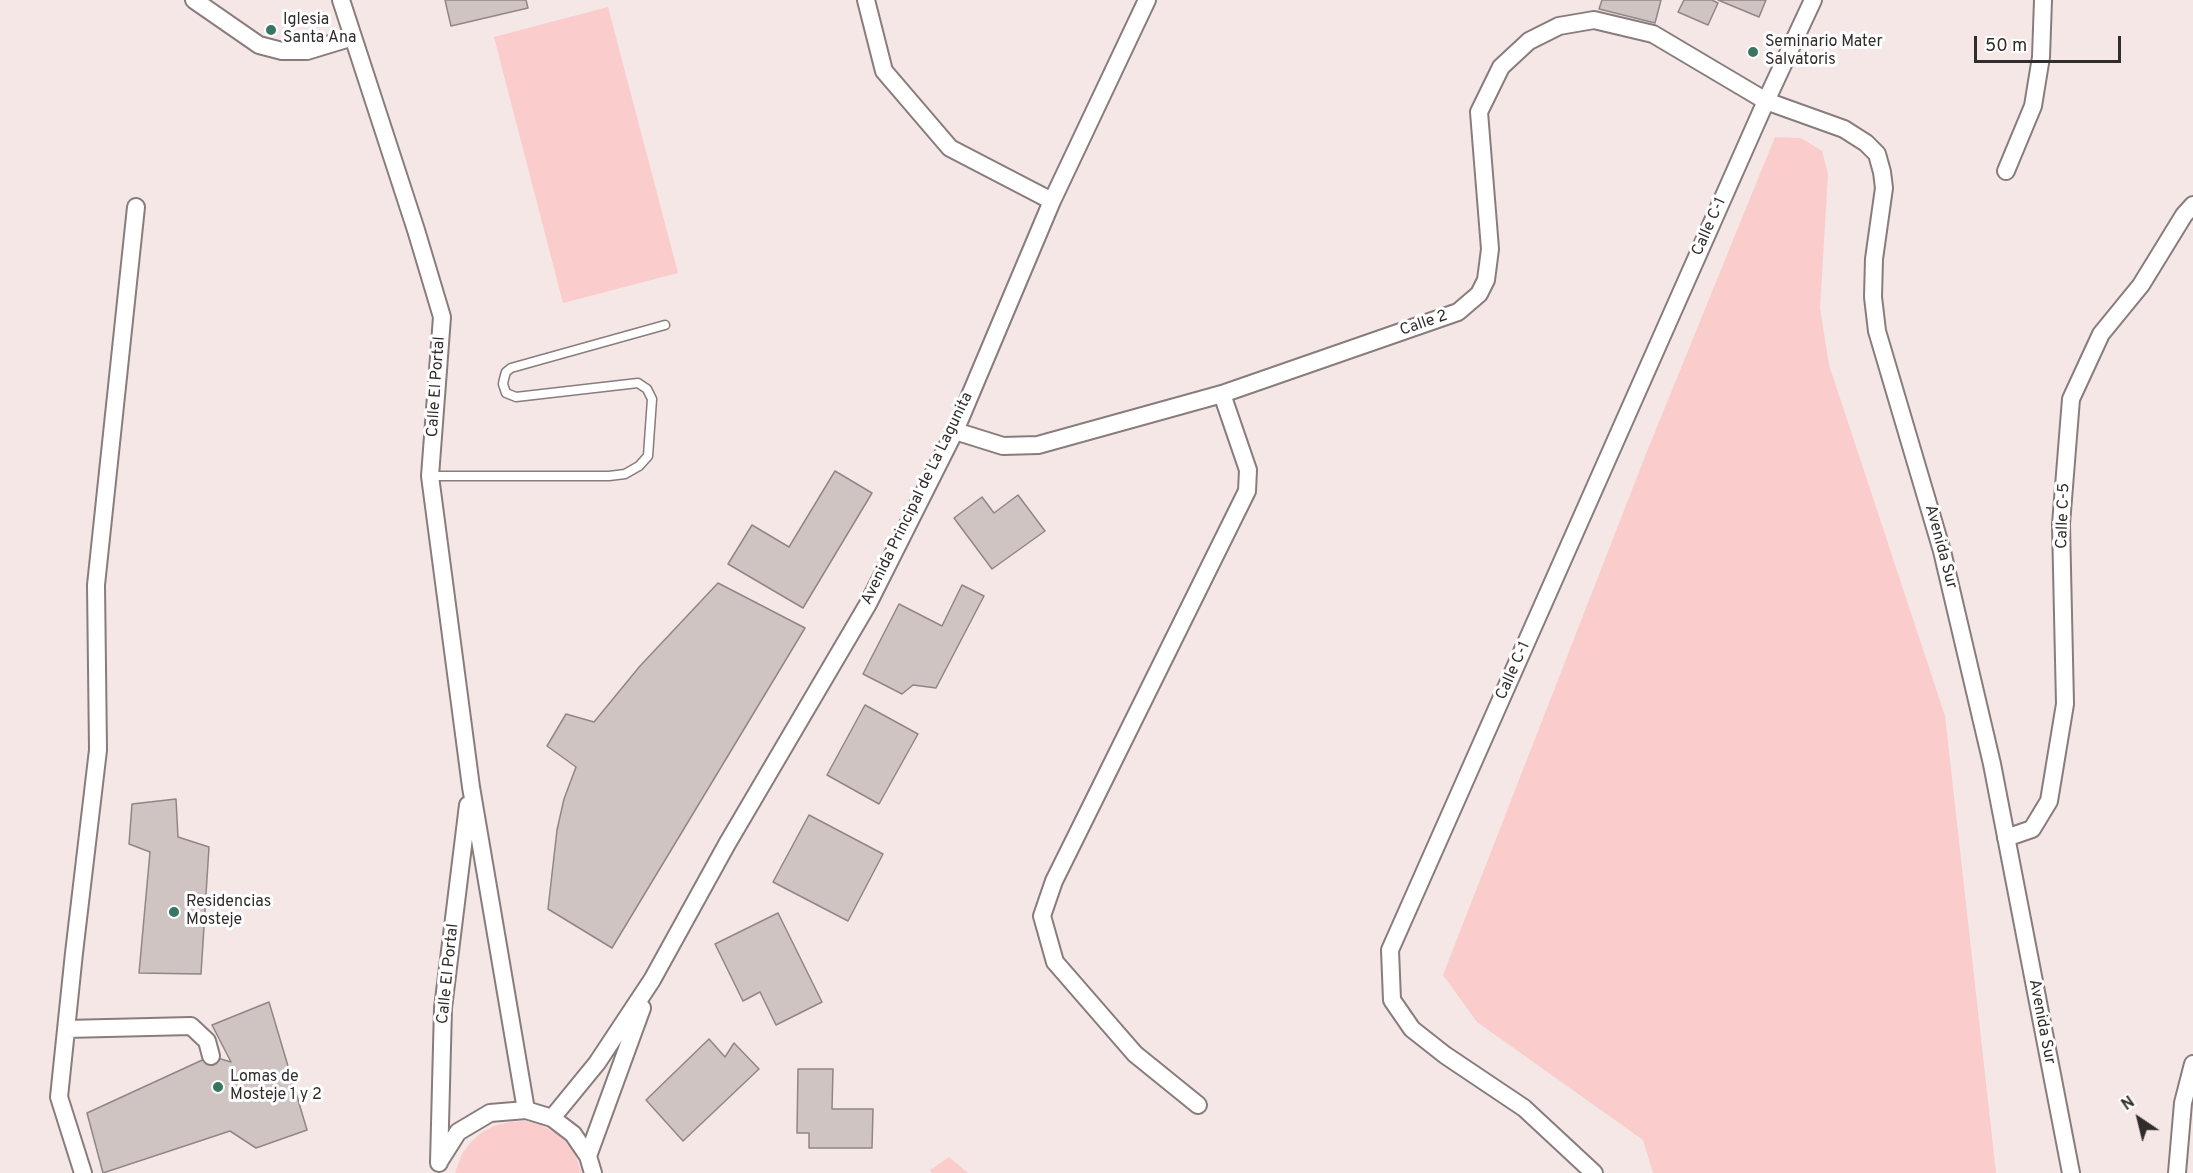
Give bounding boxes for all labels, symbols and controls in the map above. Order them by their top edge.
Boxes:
place label: Iglesia Santa Ana [283,11,356,49]
marker: Iglesia Santa Ana [264,23,278,37]
scale bar [1977,24,2124,62]
place label: Seminario Mater Salvatoris [1765,33,1883,71]
text: 50 m [1985,35,2027,58]
marker: Seminario Mater Salvatoris [1746,45,1760,59]
street label: Calle C-1 [1689,195,1731,259]
street label: Calle 2 [1398,307,1450,341]
street label: Calle El Portal [424,336,450,438]
street label: Avenida Principal de La Lagunita [858,390,978,608]
street label: Calle C-5 [2053,483,2075,549]
street label: Avenida Sur [1920,503,1960,591]
street label: Calle C-1 [1493,639,1535,703]
place label: Residencias Mosteje [186,893,271,931]
marker: Residencias Mosteje [167,905,181,919]
street label: Calle El Portal [434,923,464,1025]
street label: Avenida Sur [2023,978,2059,1066]
place label: Lomas de Mosteje 1 y 2 [230,1068,322,1106]
marker: Lomas de Mosteje 1 y 2 [211,1080,225,1094]
north arrow [2109,1089,2169,1149]
text: N [2118,1093,2139,1116]

